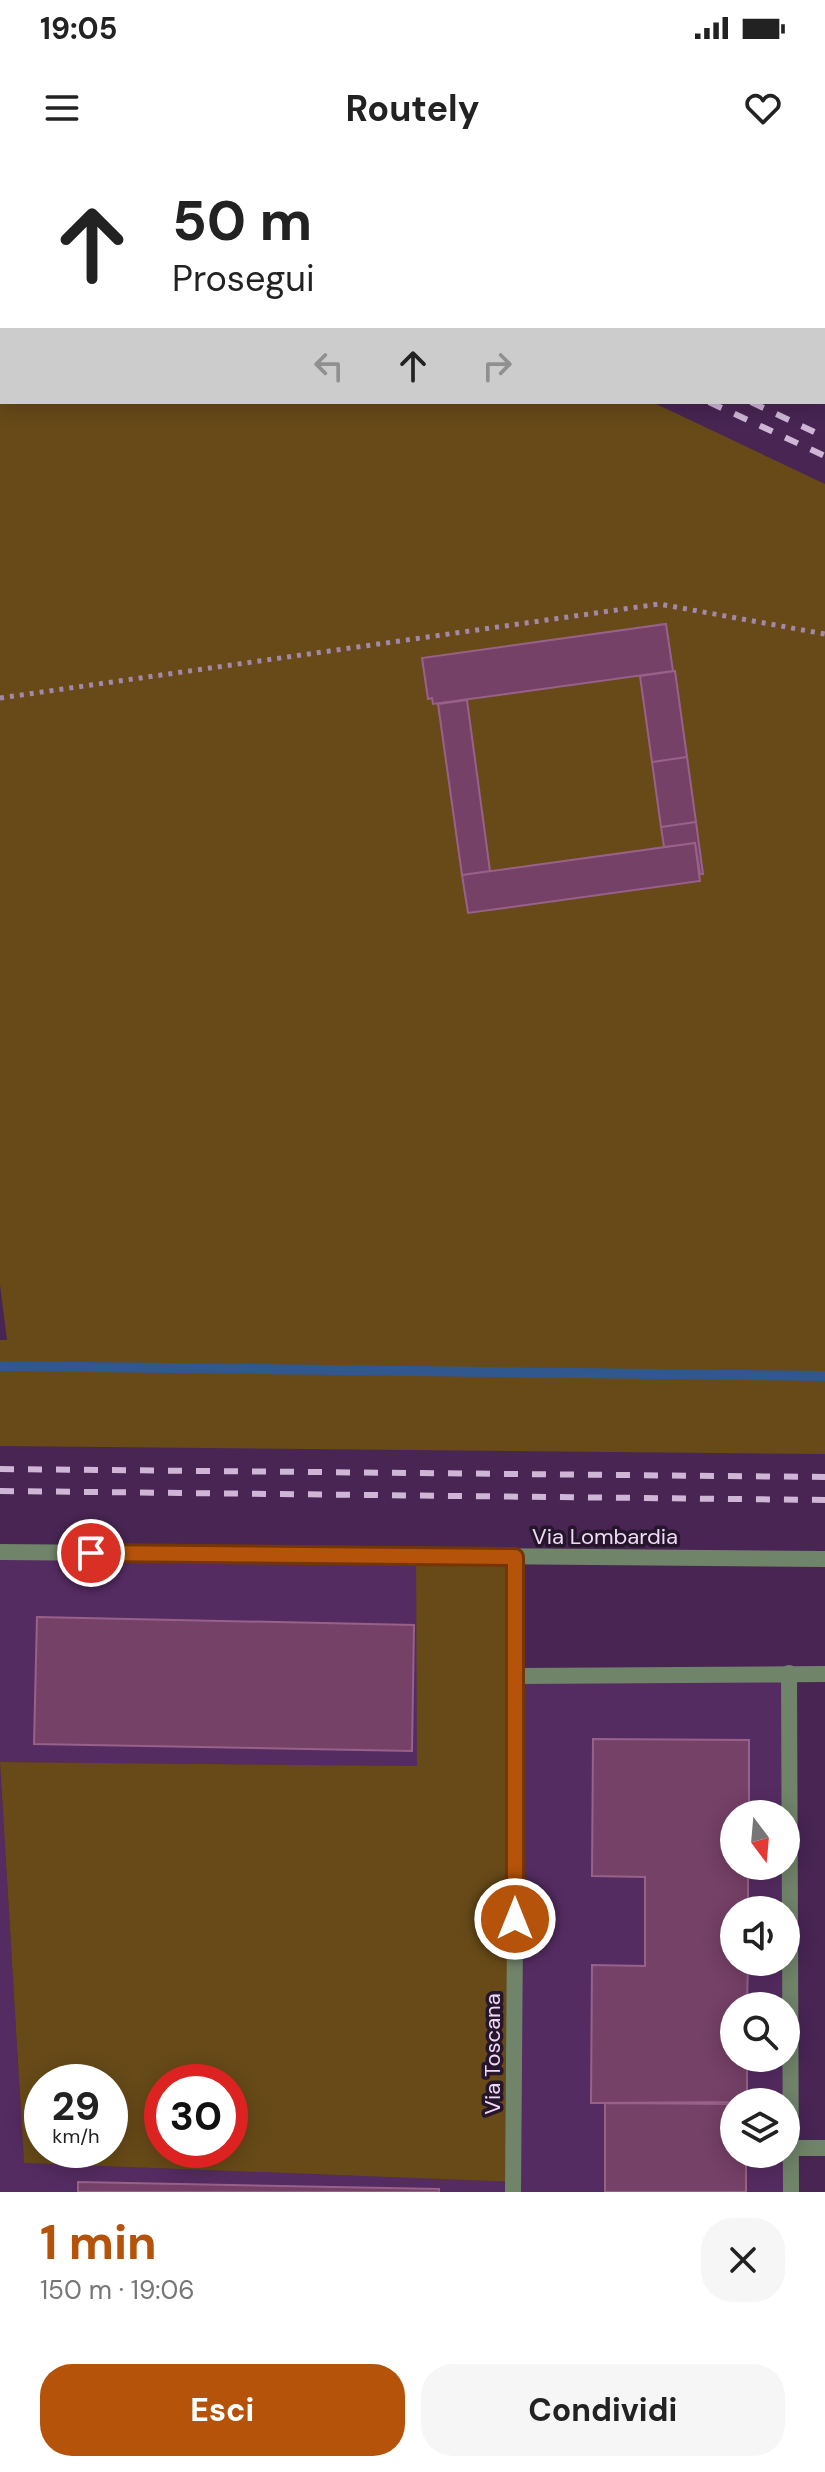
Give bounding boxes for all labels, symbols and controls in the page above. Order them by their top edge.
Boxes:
text: 19:05 [40,9,117,48]
text: Routely [346,85,479,132]
icon: menu [40,86,84,130]
icon: heart [741,86,785,130]
text: 50 m [172,184,312,257]
icon: ahead [40,192,144,296]
text: Prosegui [172,255,315,302]
icon: left [307,344,351,388]
icon: ahead [391,344,435,388]
icon: right [475,344,519,388]
pin [57,1519,125,1587]
street label: Via Lombardia [532,1522,678,1551]
icon: arrive [69,1531,113,1575]
north arrow [720,1800,800,1880]
map controls [720,1800,800,2168]
position arrow [473,1877,557,1961]
button: sound [720,1896,800,1976]
button: search [720,1992,800,2072]
street label: Via Toscana [478,1993,507,2115]
speed limit sign: 30 [144,2064,248,2168]
text: 29 [52,2080,100,2132]
button: layers [720,2088,800,2168]
text: km/h [52,2123,100,2149]
text: 1 min [40,2211,157,2274]
button: close [701,2218,785,2302]
text: 150 m · 19:06 [40,2273,195,2307]
button: Esci [40,2364,405,2456]
button: Condividi [421,2364,785,2456]

